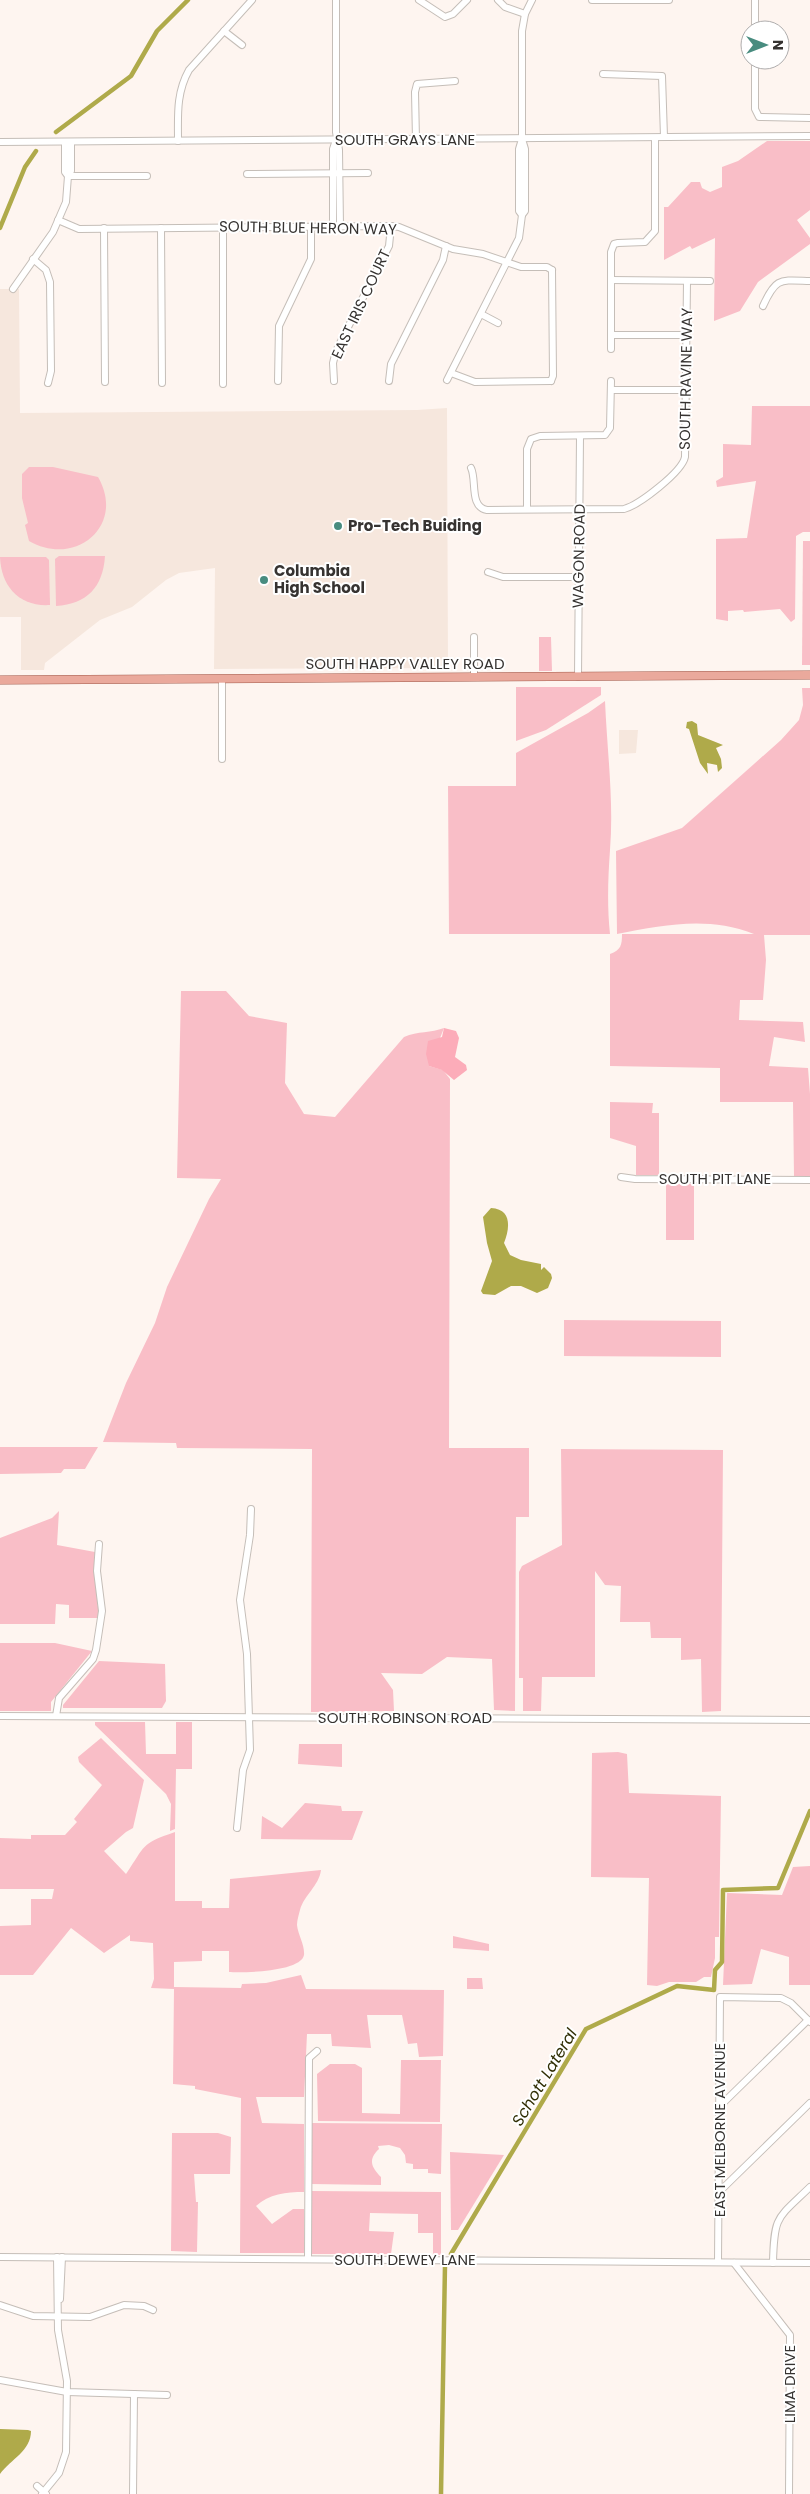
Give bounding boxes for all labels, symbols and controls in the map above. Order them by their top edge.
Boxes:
north arrow [740,20,790,70]
text: N [768,40,788,50]
street label: SOUTH GRAYS LANE [335,129,475,150]
street label: SOUTH BLUE HERON WAY [219,215,397,240]
street label: EAST IRIS COURT [326,246,395,362]
street label: SOUTH RAVINE WAY [674,308,697,450]
street label: WAGON ROAD [567,504,590,608]
place label: Pro-Tech Buiding [348,515,482,536]
marker: Pro-Tech Buiding [332,520,344,532]
place label: Columbia High School [274,560,365,598]
marker: Columbia High School [258,574,270,586]
street label: SOUTH HAPPY VALLEY ROAD [305,653,505,674]
street label: SOUTH PIT LANE [659,1168,771,1189]
street label: SOUTH ROBINSON ROAD [318,1707,492,1728]
water label: Schott Lateral [506,2024,583,2130]
street label: EAST MELBORNE AVENUE [709,2043,730,2217]
street label: SOUTH DEWEY LANE [334,2249,476,2270]
street label: LIMA DRIVE [779,2345,800,2423]

